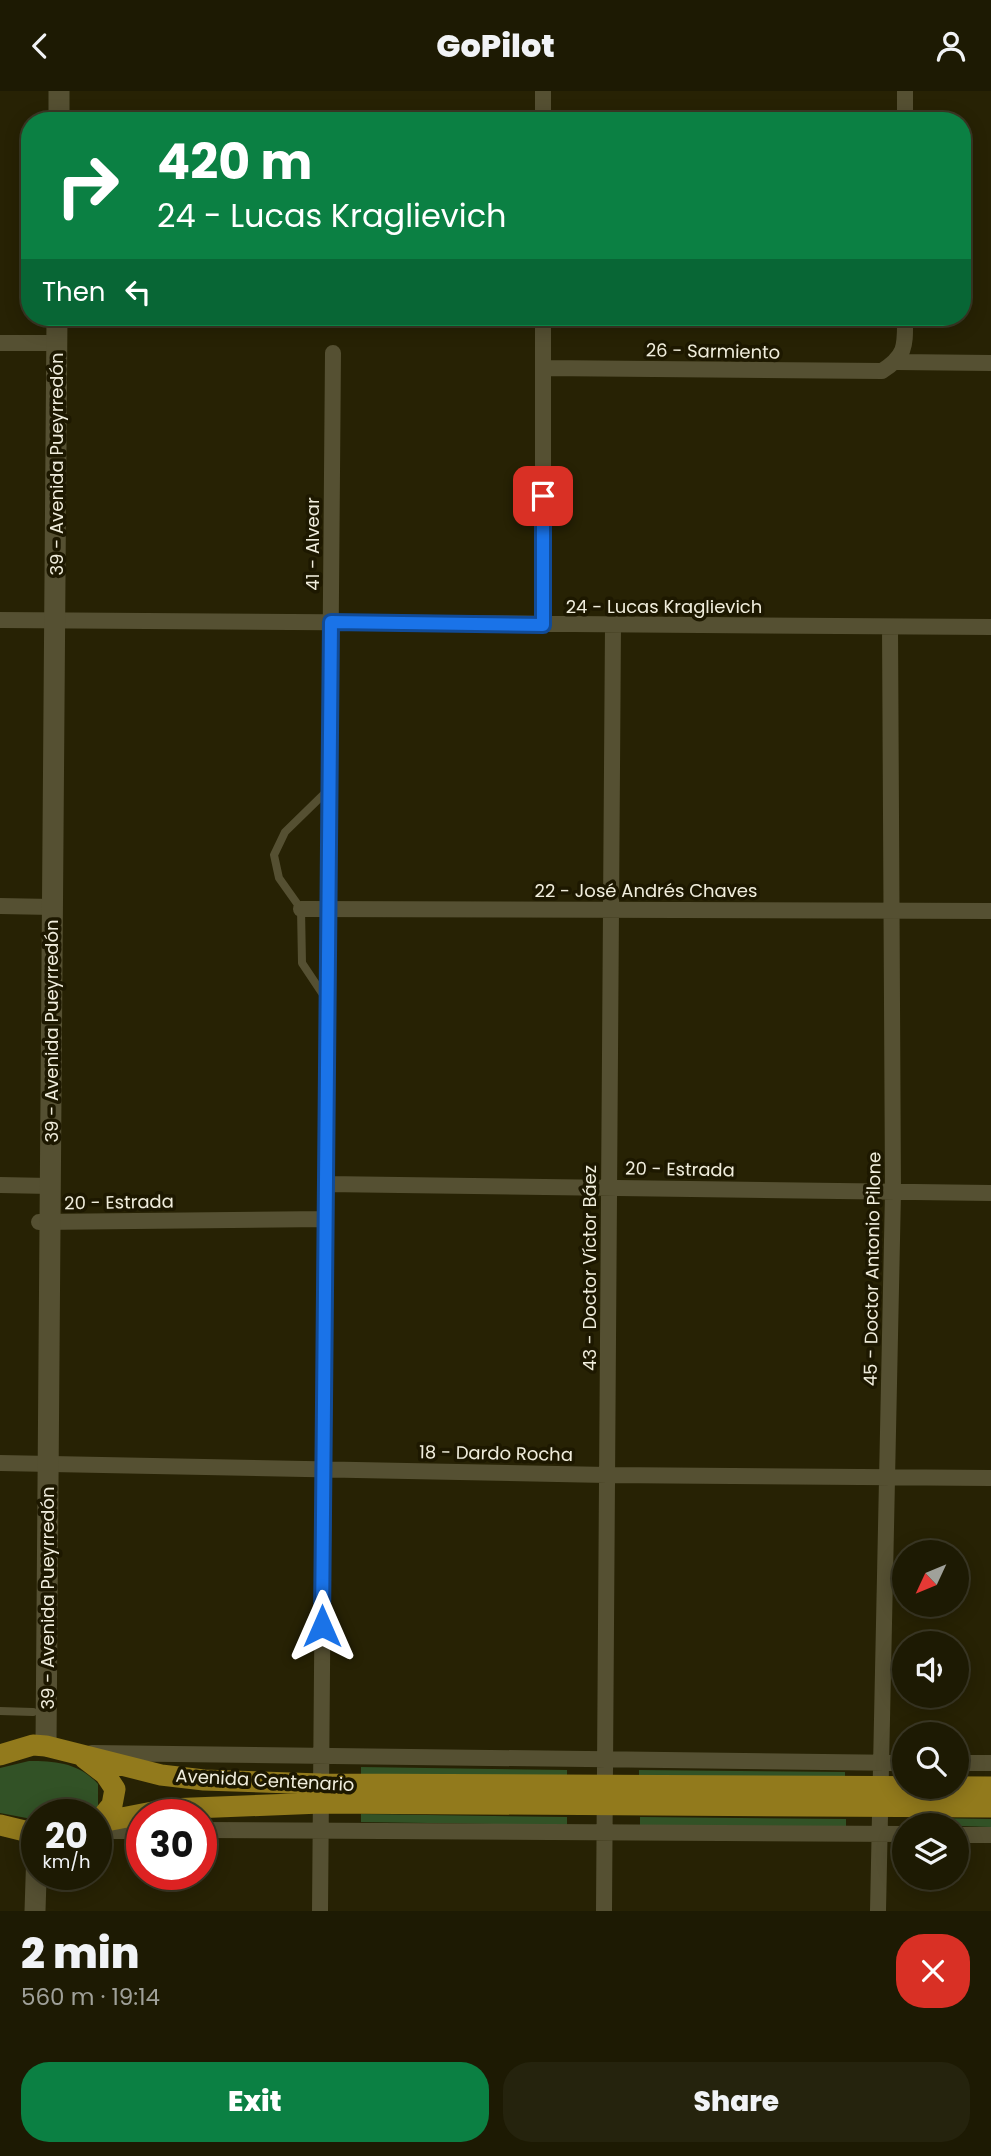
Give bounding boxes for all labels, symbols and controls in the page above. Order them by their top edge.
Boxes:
text: GoPilot [436,23,555,68]
icon: back [21,27,59,65]
icon: person [932,27,970,65]
text: 420 m [157,128,312,196]
icon: right [42,140,133,231]
text: 24 - Lucas Kraglievich [157,193,507,238]
icon: left [119,273,157,311]
text: Then [42,274,105,310]
street label: 26 - Sarmiento [646,337,780,365]
street label: 39 - Avenida Pueyrredón [44,353,69,575]
pin [513,466,573,526]
icon: arrive [524,477,562,515]
street label: 41 - Alvear [300,497,325,591]
street label: 24 - Lucas Kraglievich [566,594,762,619]
street label: 22 - José Andrés Chaves [535,878,757,903]
street label: 39 - Avenida Pueyrredón [39,920,64,1142]
street label: 45 - Doctor Antonio Pilone [857,1152,887,1386]
street label: 20 - Estrada [625,1156,735,1182]
street label: 43 - Doctor Víctor Báez [577,1165,602,1371]
street label: 20 - Estrada [64,1189,174,1215]
street label: 18 - Dardo Rocha [419,1439,573,1467]
street label: 39 - Avenida Pueyrredón [35,1487,60,1709]
north arrow [892,1540,970,1617]
map controls [892,1540,969,1890]
position arrow [285,1589,359,1663]
button: sound [892,1631,969,1708]
button: search [892,1722,969,1799]
street label: Avenida Centenario [175,1763,355,1797]
speed limit sign: 30 [126,1799,217,1890]
text: 20 [45,1811,88,1860]
button: layers [892,1813,969,1890]
text: km/h [43,1849,90,1874]
text: 2 min [21,1924,139,1983]
button: close [896,1934,970,2008]
text: 560 m · 19:14 [21,1981,160,2013]
button: Exit [21,2062,489,2142]
button: Share [503,2062,970,2142]

